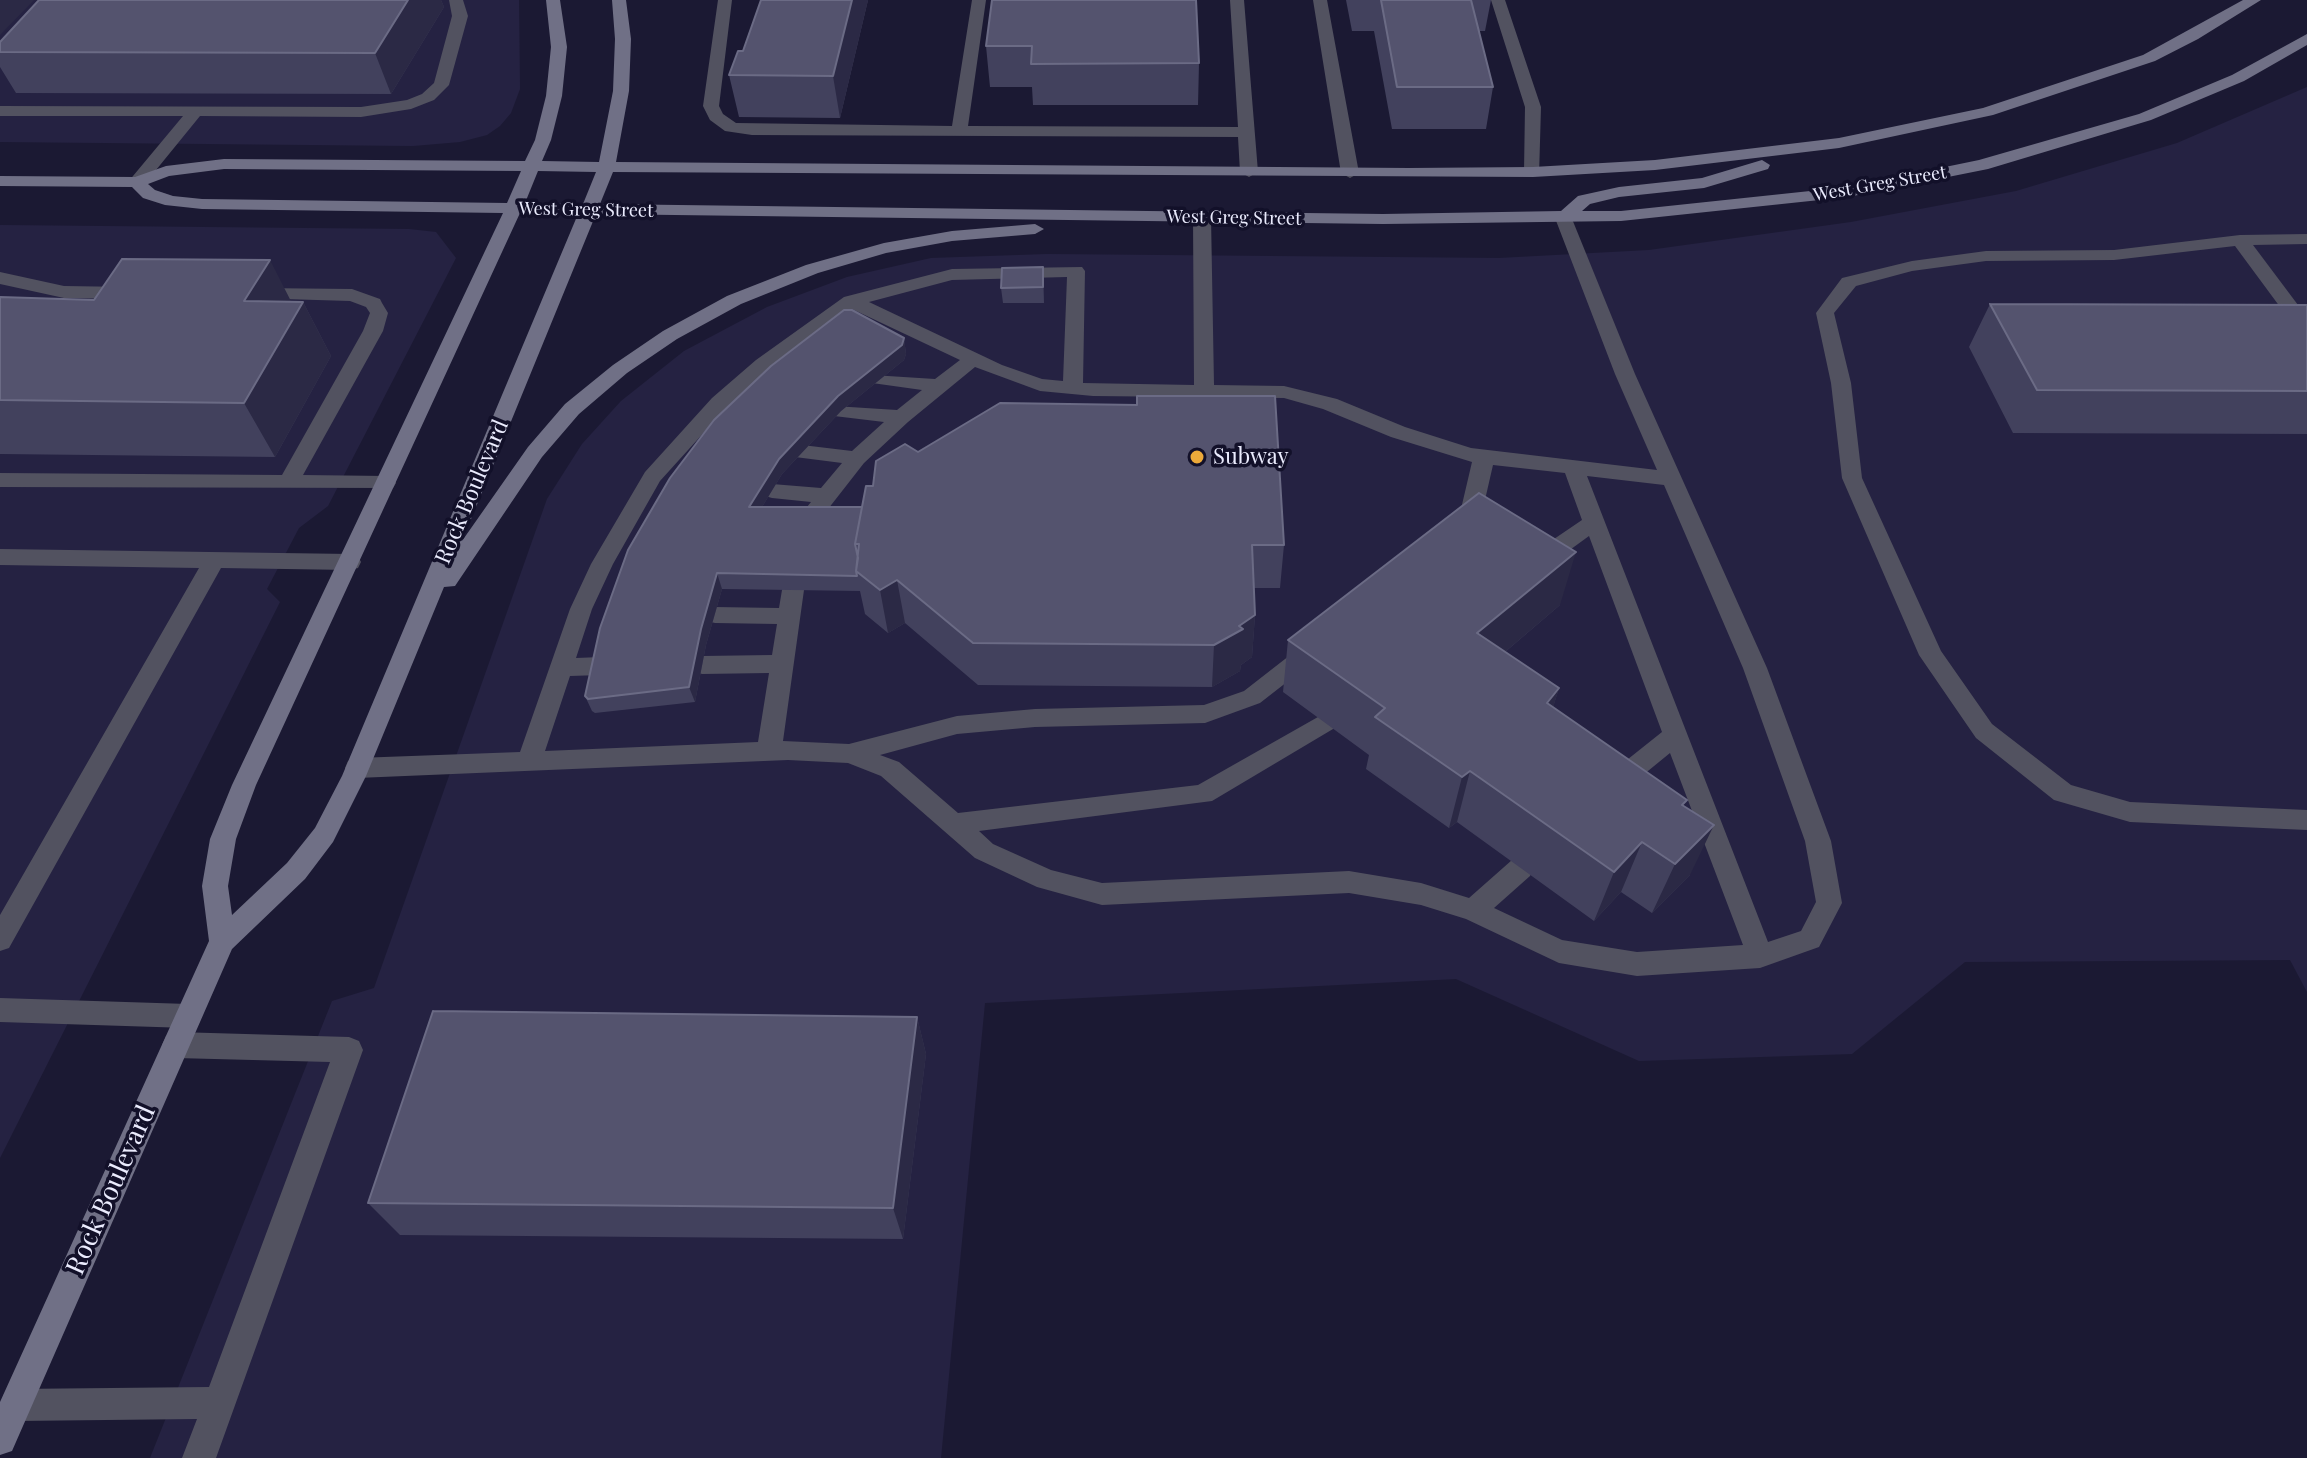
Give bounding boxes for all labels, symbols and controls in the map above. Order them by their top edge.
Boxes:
street label: West Greg Street [1812,162,1948,206]
street label: West Greg Street [518,198,654,222]
street label: West Greg Street [1166,206,1302,230]
street label: Rock Boulevard [430,416,514,568]
place label: Subway [1213,444,1289,470]
marker: Subway [1188,448,1206,466]
street label: Rock Boulevard [60,1101,162,1279]

